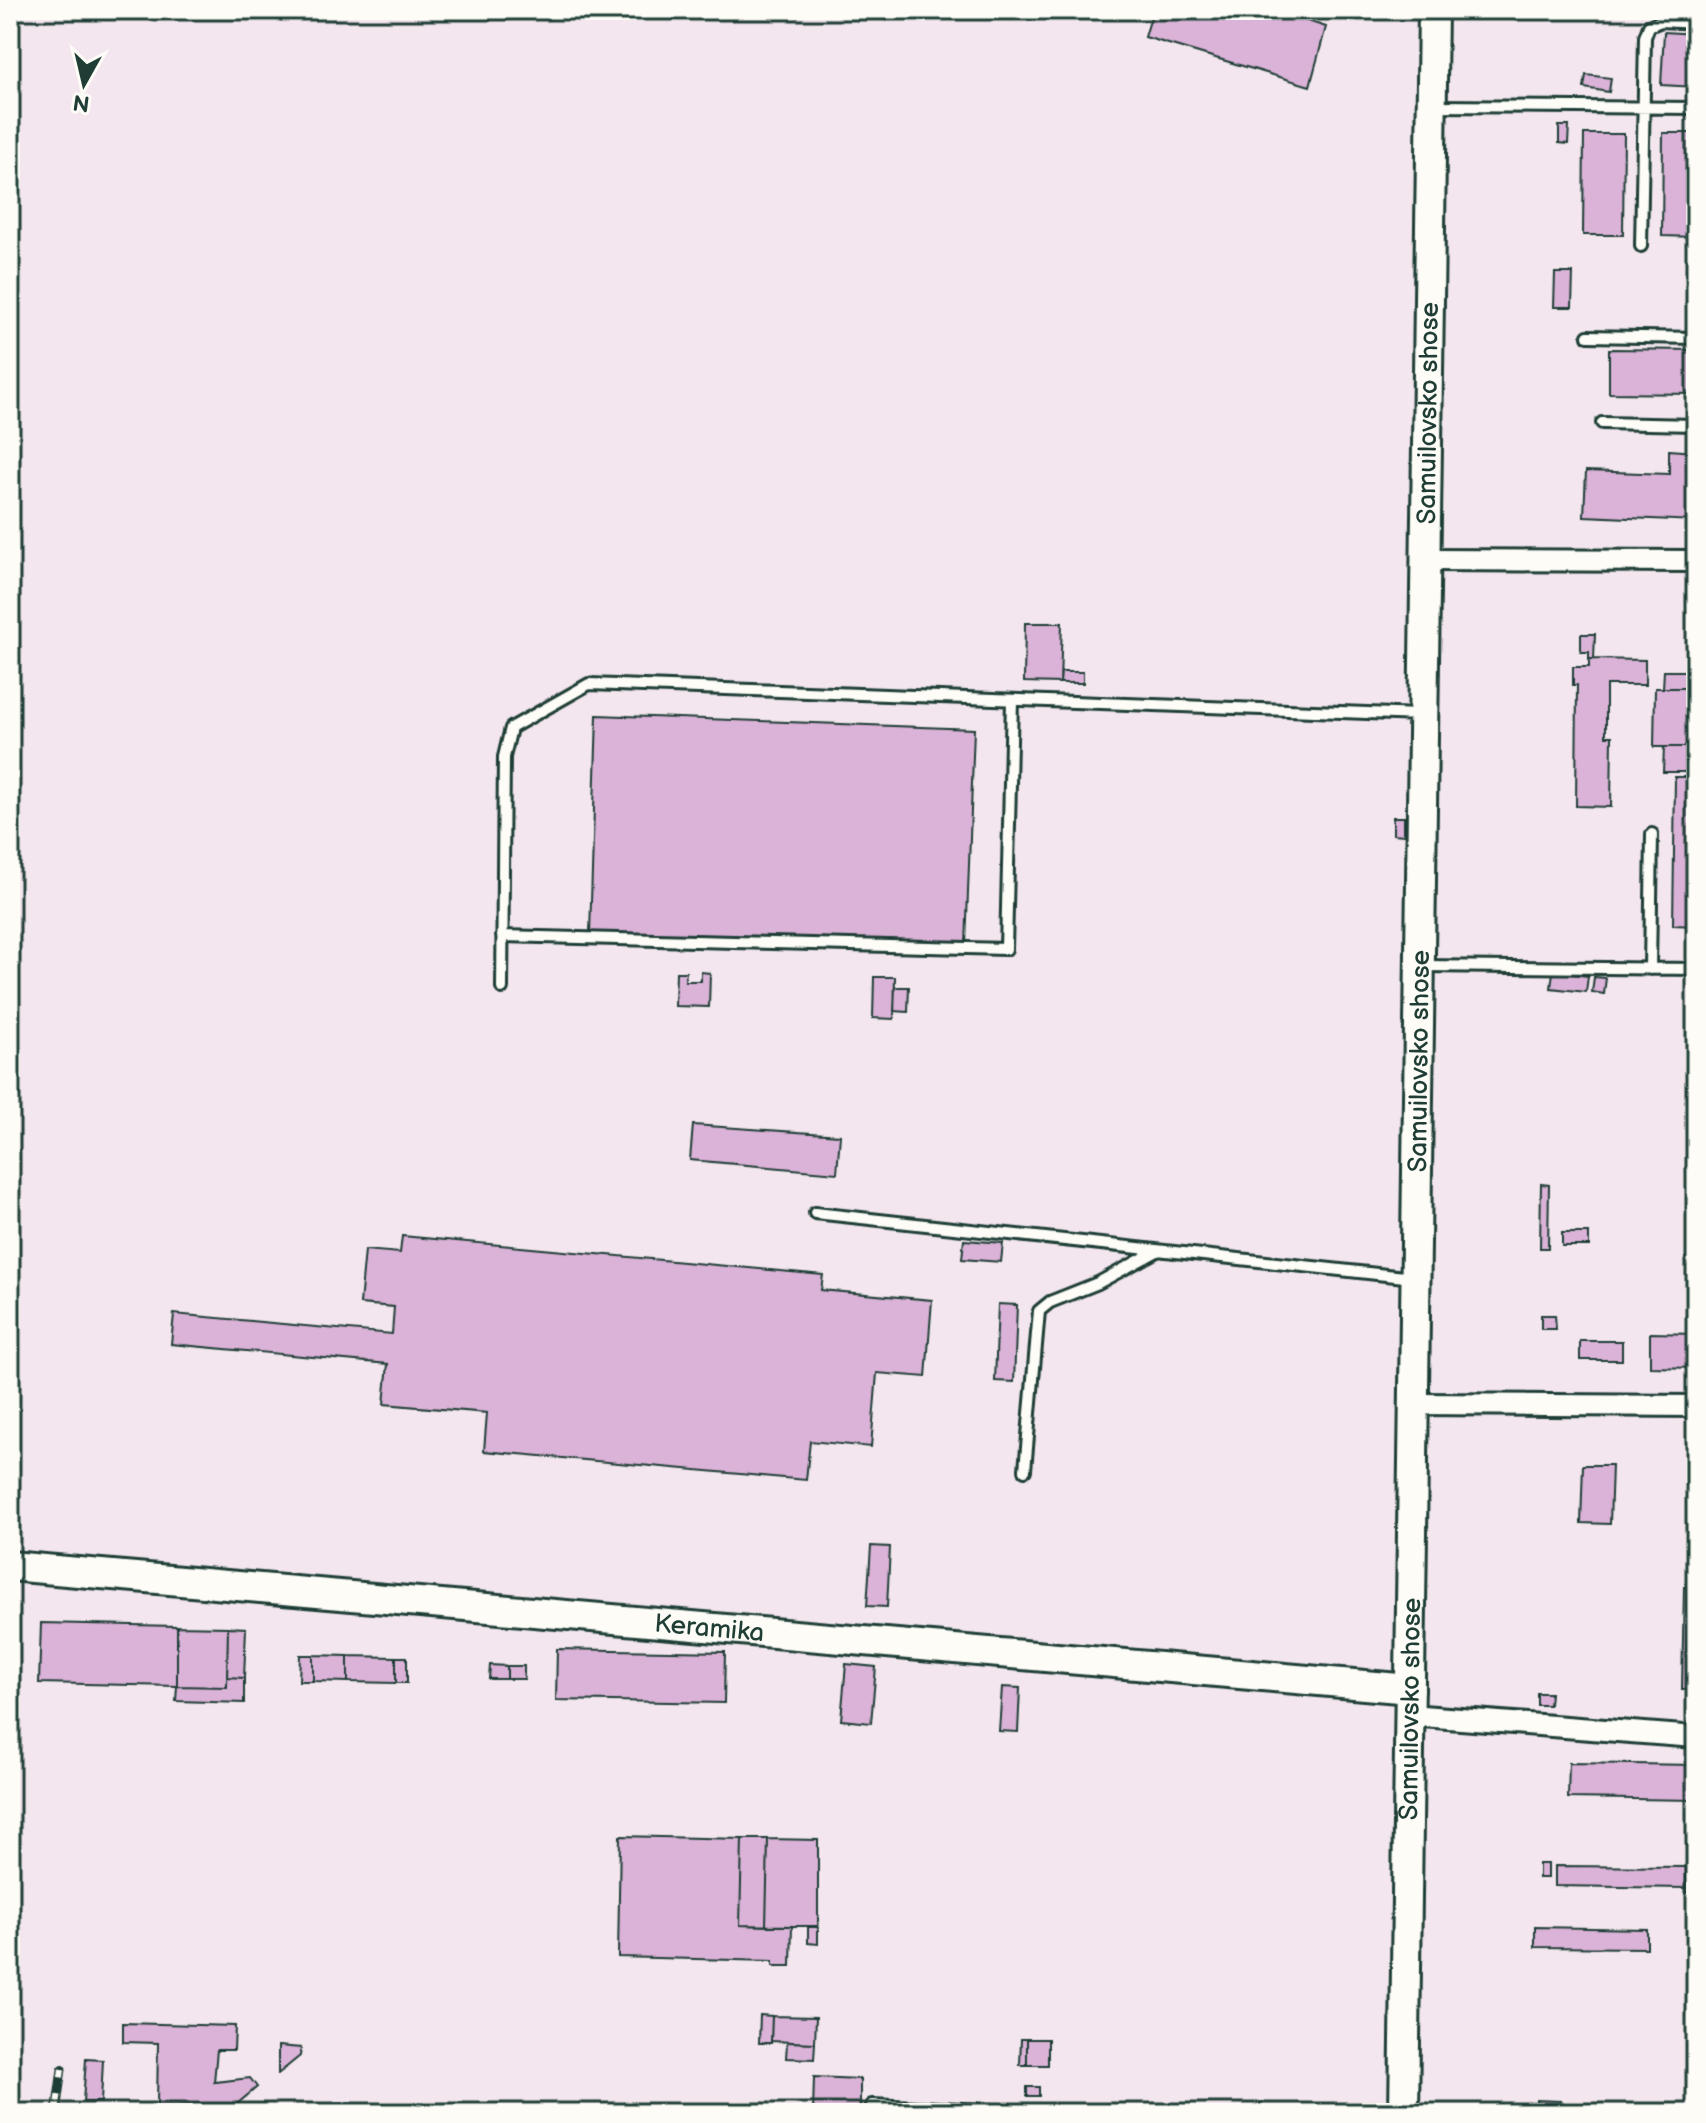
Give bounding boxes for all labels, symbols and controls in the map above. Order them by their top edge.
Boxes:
north arrow [44,44,124,124]
text: N [71,88,91,117]
street label: Samuilovsko shose [1412,302,1446,525]
street label: Samuilovsko shose [1403,950,1437,1173]
street label: Samuilovsko shose [1394,1598,1428,1821]
street label: Keramika [653,1609,765,1649]

